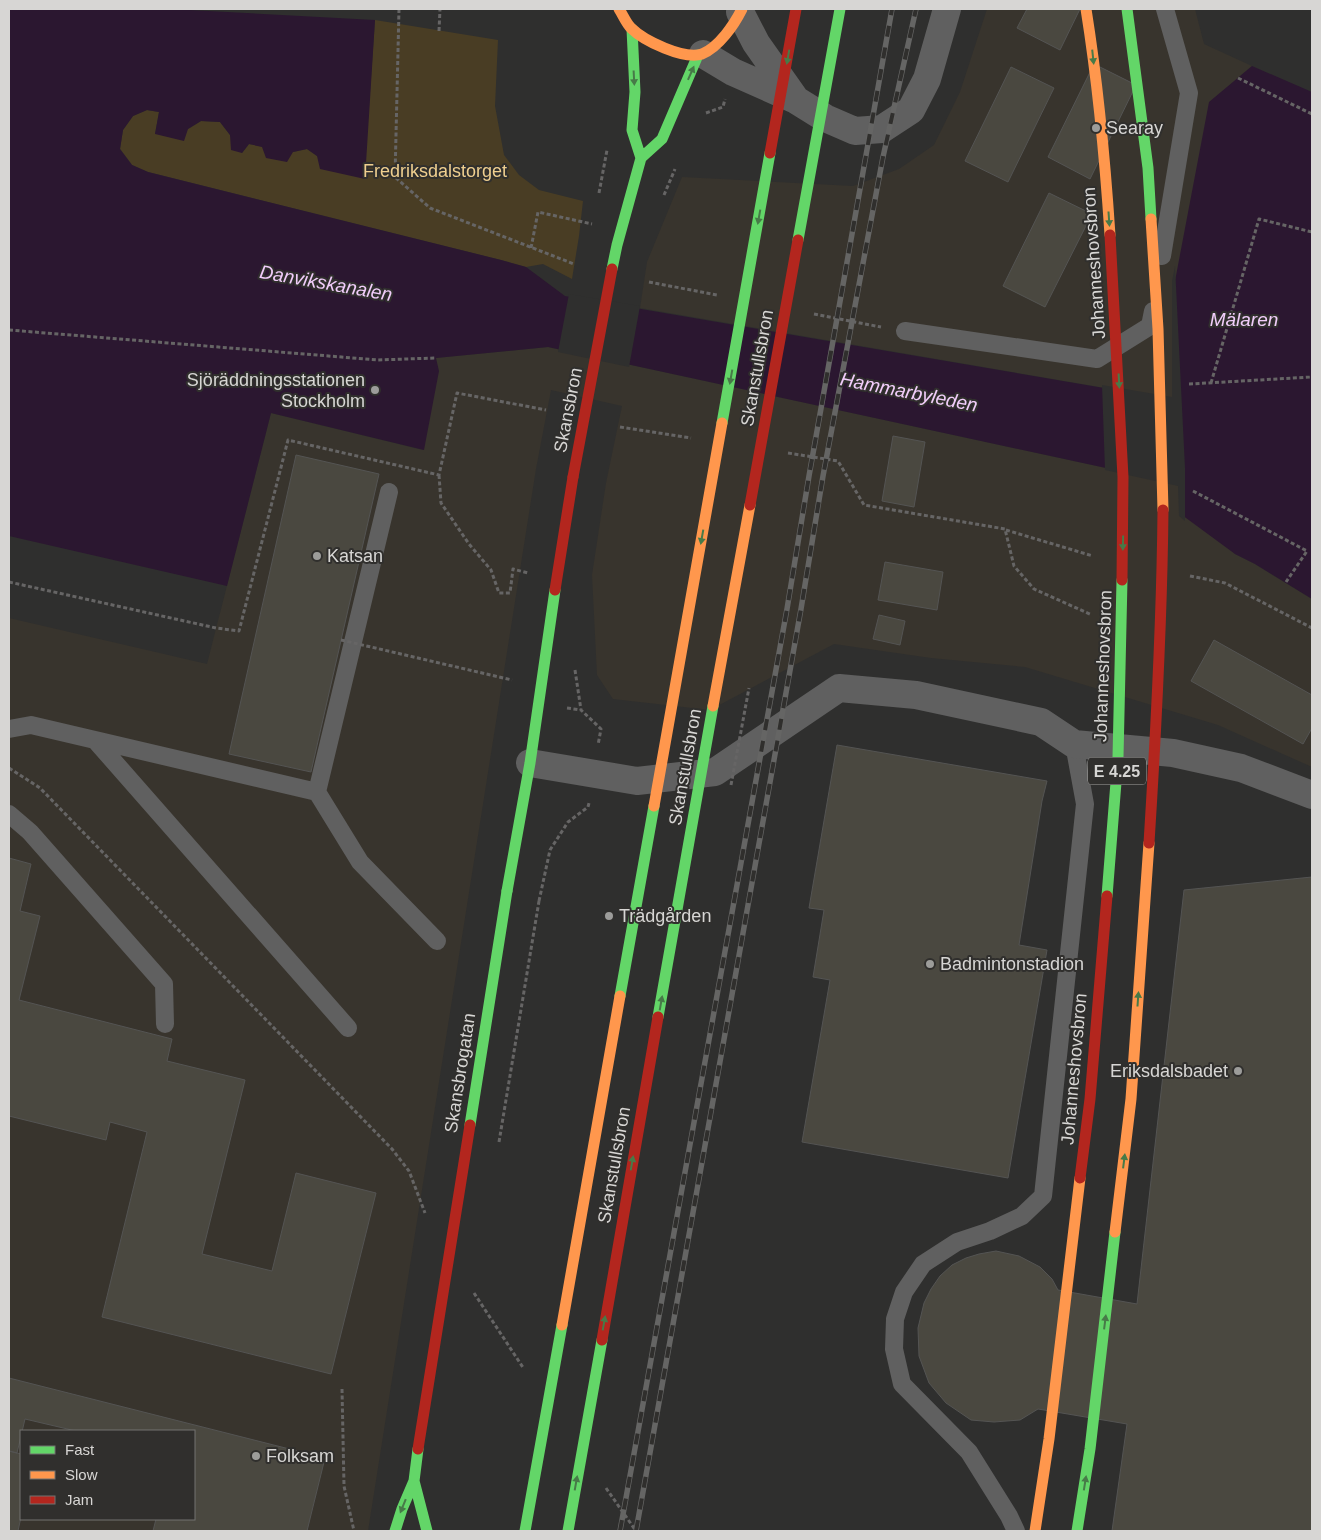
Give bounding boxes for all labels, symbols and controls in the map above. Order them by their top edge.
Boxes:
one-way arrow [783,49,791,65]
one-way arrow [1089,49,1097,65]
one-way arrow [687,66,695,80]
one-way arrow [631,70,639,86]
place label: Searay [1106,118,1163,138]
marker: Searay [1090,122,1102,134]
park label: Fredriksdalstorget [363,161,507,181]
street label: Johanneshovsbron [1079,186,1109,340]
one-way arrow [755,209,763,225]
one-way arrow [1105,211,1113,227]
water label: Danvikskanalen [258,261,394,305]
street label: Skanstullsbron [737,308,777,428]
water label: Mälaren [1210,309,1278,330]
street label: Skansbron [550,366,586,454]
water label: Hammarbyleden [839,368,979,416]
one-way arrow [726,369,734,385]
place label: Sjöräddningsstationen Stockholm [187,370,365,411]
one-way arrow [1115,373,1123,389]
marker: Sjöräddningsstationen Stockholm [369,384,381,396]
one-way arrow [698,529,706,545]
one-way arrow [1119,536,1127,552]
place label: Katsan [327,546,383,566]
marker: Katsan [311,550,323,562]
street label: Johanneshovsbron [1090,590,1116,742]
street label: Skanstullsbron [665,707,705,827]
road number: E 4.25 [1088,758,1146,784]
place label: Trädgården [619,906,711,926]
marker: Trädgården [603,910,615,922]
place label: Badmintonstadion [940,954,1084,974]
marker: Badmintonstadion [924,958,936,970]
one-way arrow [1134,990,1142,1006]
street label: Johanneshovsbron [1057,992,1091,1146]
one-way arrow [657,995,665,1011]
street label: Skansbrogatan [441,1012,479,1134]
place label: Eriksdalsbadet [1110,1061,1228,1081]
marker: Eriksdalsbadet [1232,1065,1244,1077]
street label: Skanstullsbron [594,1105,634,1225]
one-way arrow [1120,1152,1128,1168]
one-way arrow [629,1155,637,1171]
one-way arrow [1101,1314,1109,1330]
one-way arrow [601,1315,609,1331]
legend [20,1430,195,1520]
text: Fast [65,1441,95,1458]
place label: Folksam [266,1446,334,1466]
marker: Folksam [250,1450,262,1462]
text: Slow [65,1466,98,1483]
one-way arrow [573,1475,581,1491]
one-way arrow [1081,1475,1089,1491]
text: Jam [65,1491,93,1508]
one-way arrow [399,1499,407,1513]

